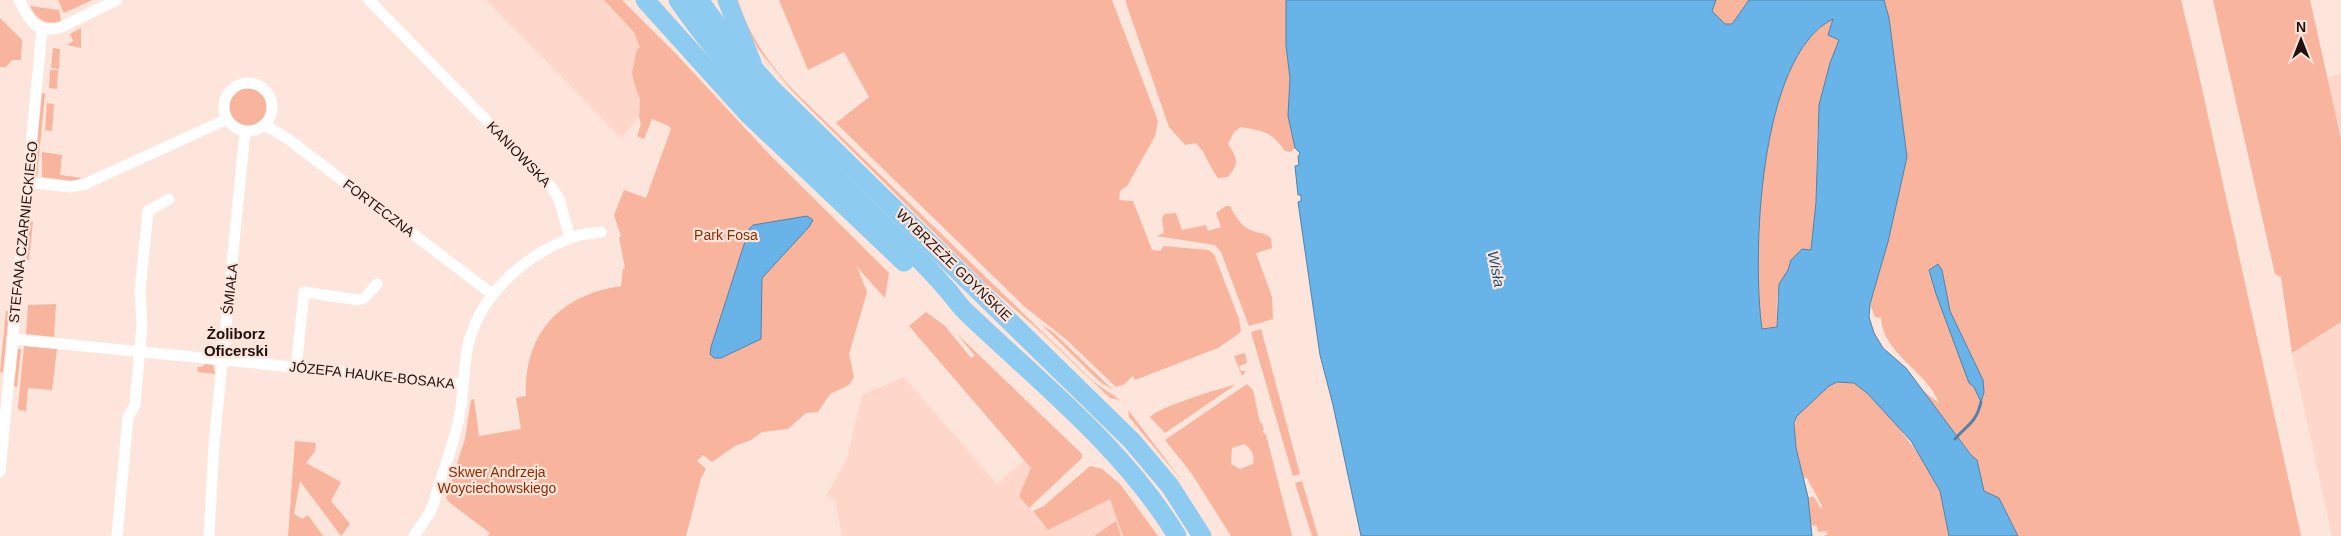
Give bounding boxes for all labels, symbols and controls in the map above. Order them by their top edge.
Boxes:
north arrow [2276,15,2326,65]
text: N [2296,19,2306,35]
street label: KANIOWSKA [484,118,555,191]
street label: STEFANA CZARNIECKIEGO [5,140,41,324]
street label: FORTECZNA [340,176,418,240]
street label: WYBRZEŻE GDYŃSKIE [893,205,1016,324]
park label: Park Fosa [694,227,758,243]
water label: Wisła [1485,249,1508,288]
street label: ŚMIAŁA [218,262,241,315]
district label: Żoliborz Oficerski [204,325,268,359]
street label: JÓZEFA HAUKE-BOSAKA [288,358,456,392]
park label: Skwer Andrzeja Woyciechowskiego [438,464,557,496]

